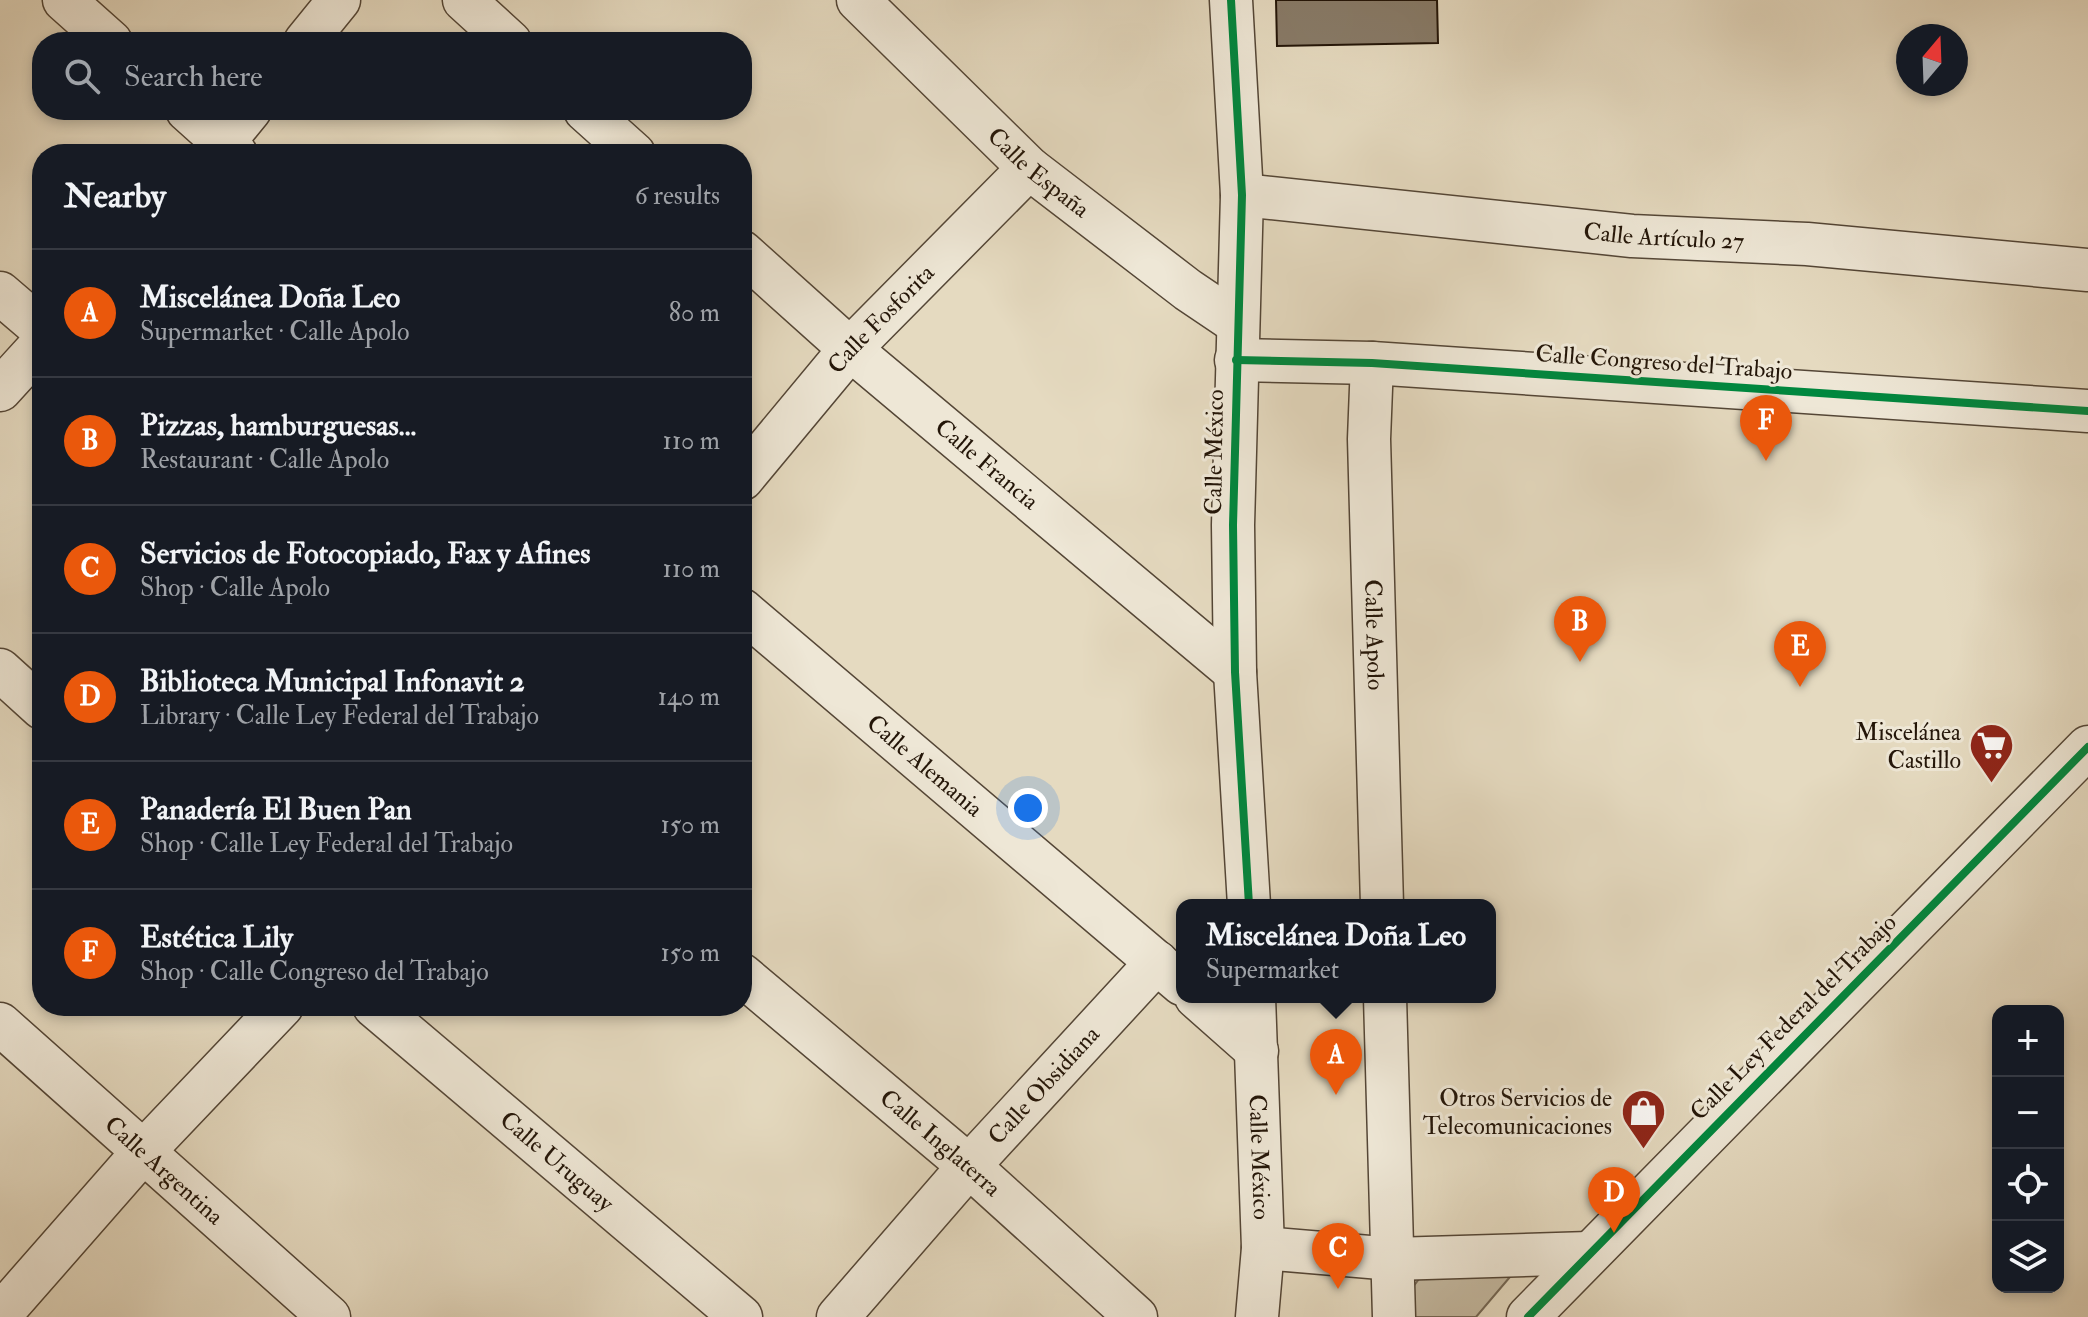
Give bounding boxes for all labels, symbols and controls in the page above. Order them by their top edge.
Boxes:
north arrow [1896,24,1968,96]
search box [32,32,752,120]
icon: search [60,54,104,98]
text: Search here [124,58,263,95]
street label: Calle España [981,121,1097,226]
text: Nearby [64,175,166,218]
text: 6 results [635,180,720,212]
street label: Calle Artículo 27 [1582,216,1745,257]
street label: Calle Fosforita [821,257,942,380]
text: Miscelánea Doña Leo [140,279,400,316]
text: A [82,297,98,329]
text: 80 m [669,297,720,329]
text: Supermarket · Calle Apolo [140,316,410,348]
street label: Calle Congreso del Trabajo [1534,338,1793,387]
street label: Calle México [1198,389,1231,515]
pin: F [1740,395,1792,461]
text: Pizzas, hamburguesas... [140,407,416,444]
street label: Calle Francia [928,412,1046,517]
text: B [81,425,99,457]
text: 110 m [663,425,720,457]
text: Restaurant · Calle Apolo [140,444,389,476]
text: Servicios de Fotocopiado, Fax y Afines [140,535,590,572]
text: C [80,553,100,585]
text: 110 m [663,553,720,585]
text: Shop · Calle Apolo [140,572,330,604]
street label: Calle Apolo [1357,579,1391,691]
pin: B [1554,596,1606,662]
pin: E [1774,621,1826,687]
text: Biblioteca Municipal Infonavit 2 [140,663,525,700]
text: D [79,681,101,713]
text: 140 m [658,681,720,713]
text: Library · Calle Ley Federal del Trabajo [140,700,539,732]
street label: Calle Alemania [860,708,990,825]
place label: Miscelánea Castillo [1855,717,1962,776]
supermarket icon: Miscelánea Castillo [1968,722,2016,785]
your location [1008,788,1048,828]
text: Panadería El Buen Pan [140,791,412,828]
text: E [81,809,99,841]
text: 150 m [661,809,720,841]
text: Shop · Calle Ley Federal del Trabajo [140,828,513,860]
popup [1176,899,1496,1003]
street label: Calle Ley Federal del Trabajo [1683,907,1903,1127]
text: Miscelánea Doña Leo [1206,917,1466,954]
text: Estética Lily [140,919,293,956]
text: F [82,937,98,969]
text: 150 m [661,937,720,969]
text: Supermarket [1206,954,1339,986]
text: Shop · Calle Congreso del Trabajo [140,956,489,988]
map controls [1992,1005,2064,1293]
button: + [1992,1005,2064,1077]
street label: Calle Obsidiana [981,1019,1107,1151]
pin: A [1310,1029,1362,1095]
button: − [1992,1077,2064,1149]
street label: Calle Inglaterra [873,1083,1008,1204]
place label: Otros Servicios de Telecomunicaciones [1423,1083,1612,1142]
shop icon: Otros Servicios de Telecomunicaciones [1619,1088,1667,1151]
street label: Calle México [1241,1094,1277,1220]
street label: Calle Uruguay [493,1104,621,1219]
street label: Calle Argentina [98,1109,231,1233]
button: locate [1992,1149,2064,1221]
pin: D [1588,1167,1640,1233]
button: layers [1992,1221,2064,1293]
pin: C [1312,1223,1364,1289]

